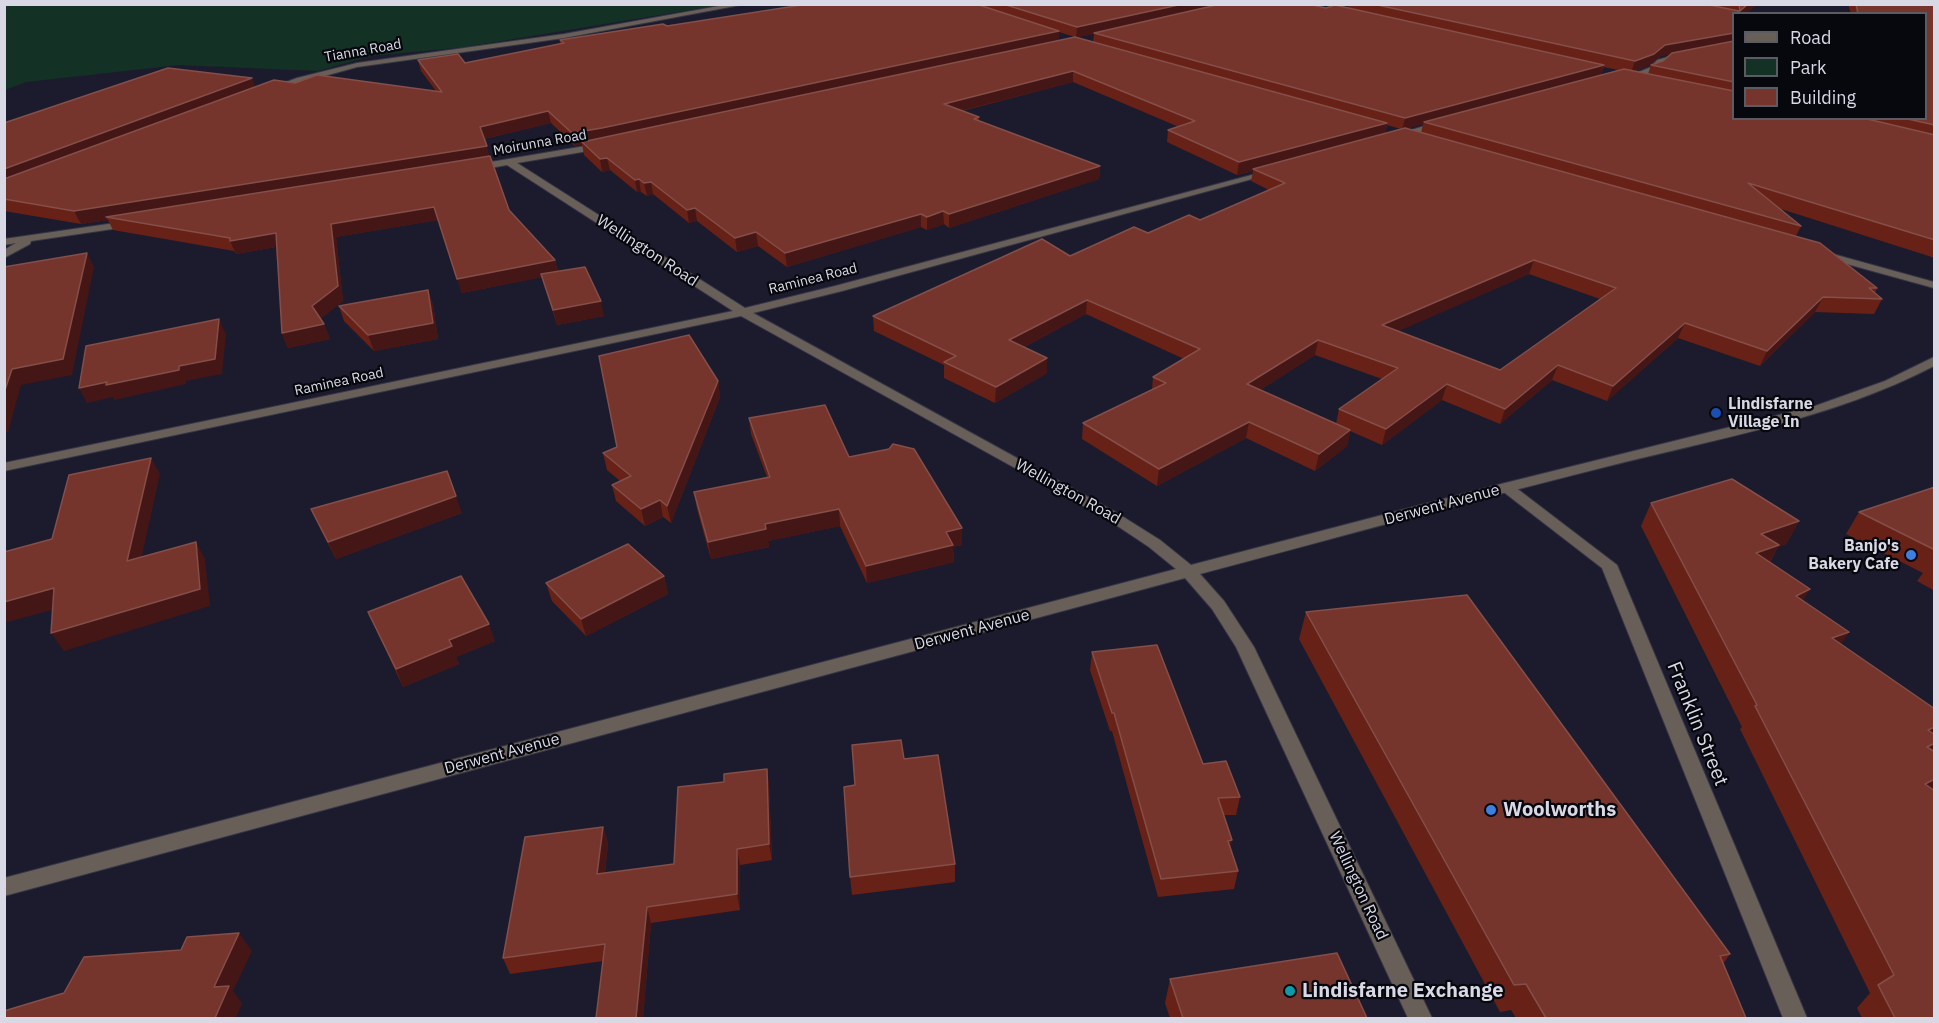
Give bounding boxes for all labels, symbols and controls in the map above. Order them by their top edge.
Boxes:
legend [1732,12,1927,120]
text: Road [1790,26,1831,49]
street label: Tianna Road [323,36,403,66]
text: Park [1790,56,1826,79]
text: Building [1790,86,1856,109]
street label: Moirunna Road [492,127,588,159]
street label: Wellington Road [593,211,701,291]
street label: Raminea Road [767,260,859,298]
street label: Raminea Road [293,364,385,400]
place label: Lindisfarne Village In [1728,394,1813,432]
marker: Lindisfarne Village In [1709,406,1723,420]
street label: Wellington Road [1012,455,1124,529]
street label: Derwent Avenue [1382,480,1502,530]
place label: Banjo's Bakery Cafe [1808,536,1899,574]
marker: Banjo's Bakery Cafe [1904,548,1918,562]
street label: Derwent Avenue [912,605,1032,655]
street label: Franklin Street [1661,658,1733,790]
street label: Derwent Avenue [442,729,562,779]
place label: Woolworths [1503,798,1616,822]
marker: Woolworths [1484,803,1498,817]
street label: Wellington Road [1325,829,1391,943]
place label: Lindisfarne Exchange [1302,979,1503,1003]
marker: Lindisfarne Exchange [1283,984,1297,998]

